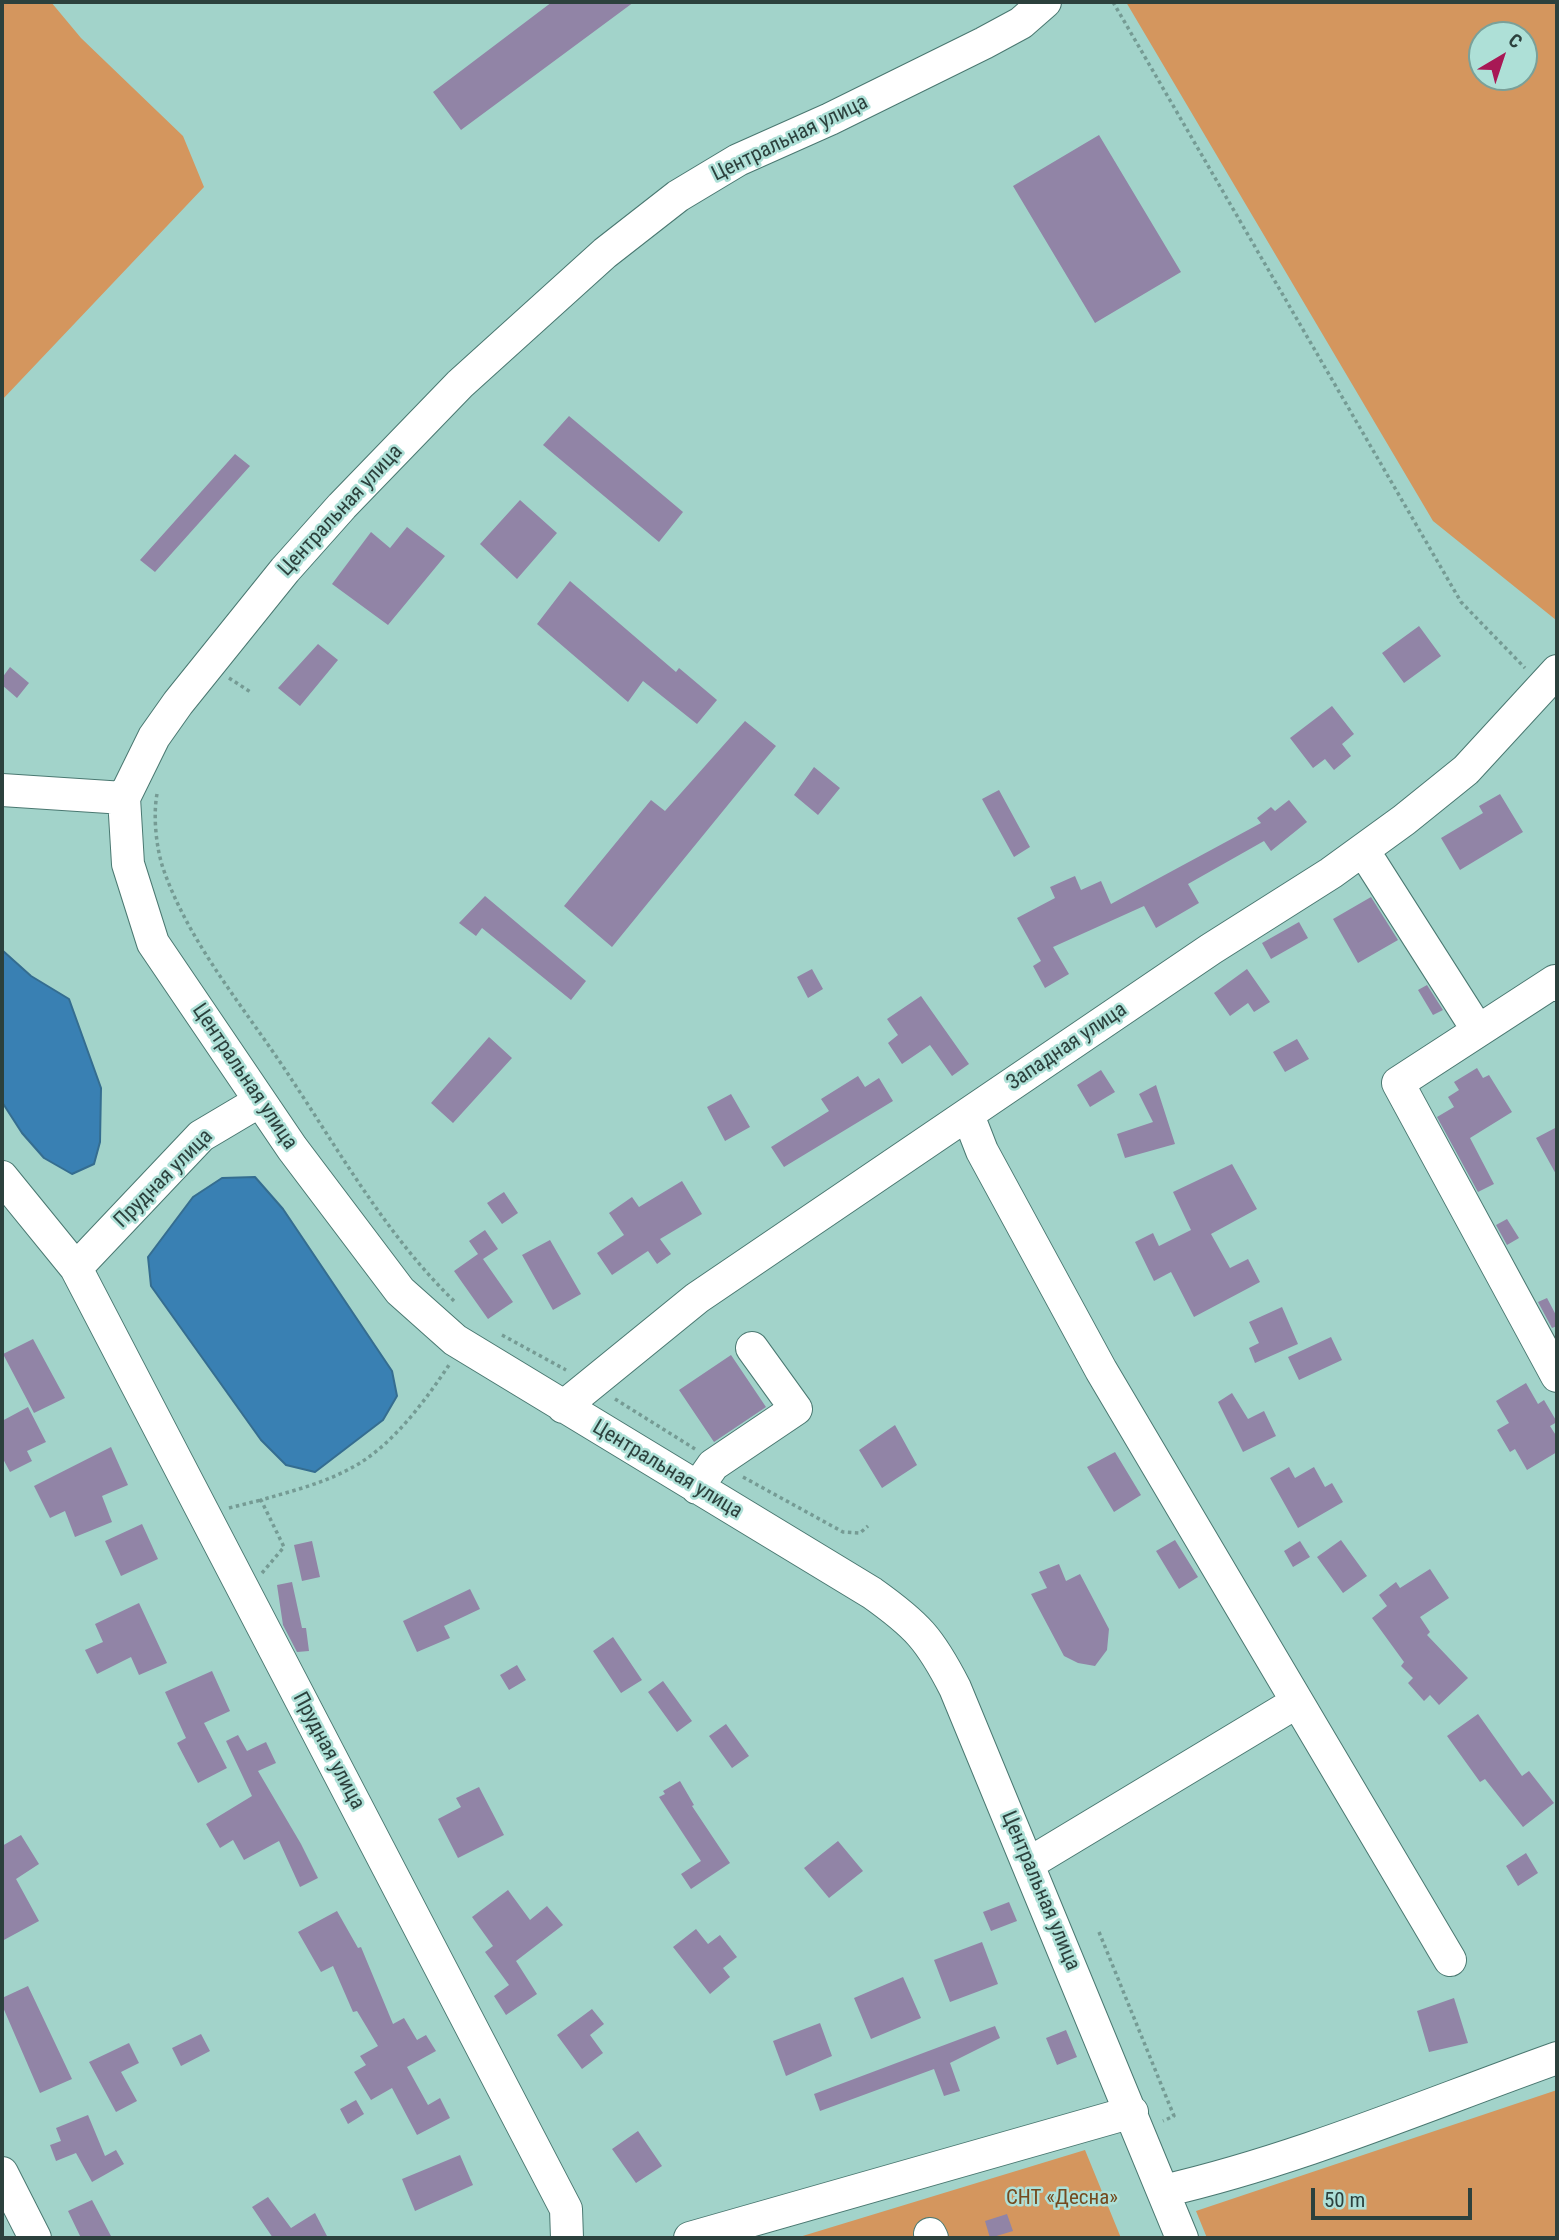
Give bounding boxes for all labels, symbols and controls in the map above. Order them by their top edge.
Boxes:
north arrow [1468,21,1538,91]
text: С [1504,28,1527,53]
street label: Центральная улица [708,90,872,188]
street label: Центральная улица [274,440,408,582]
street label: Западная улица [1002,998,1132,1096]
street label: Центральная улица [186,999,302,1155]
street label: Прудная улица [109,1124,219,1234]
street label: Центральная улица [587,1415,747,1525]
street label: Прудная улица [287,1688,369,1814]
street label: Центральная улица [995,1808,1085,1974]
scale bar [1314,2174,1475,2218]
park label: СНТ «Десна» [1006,2186,1118,2212]
text: 50 m [1324,2188,1365,2212]

